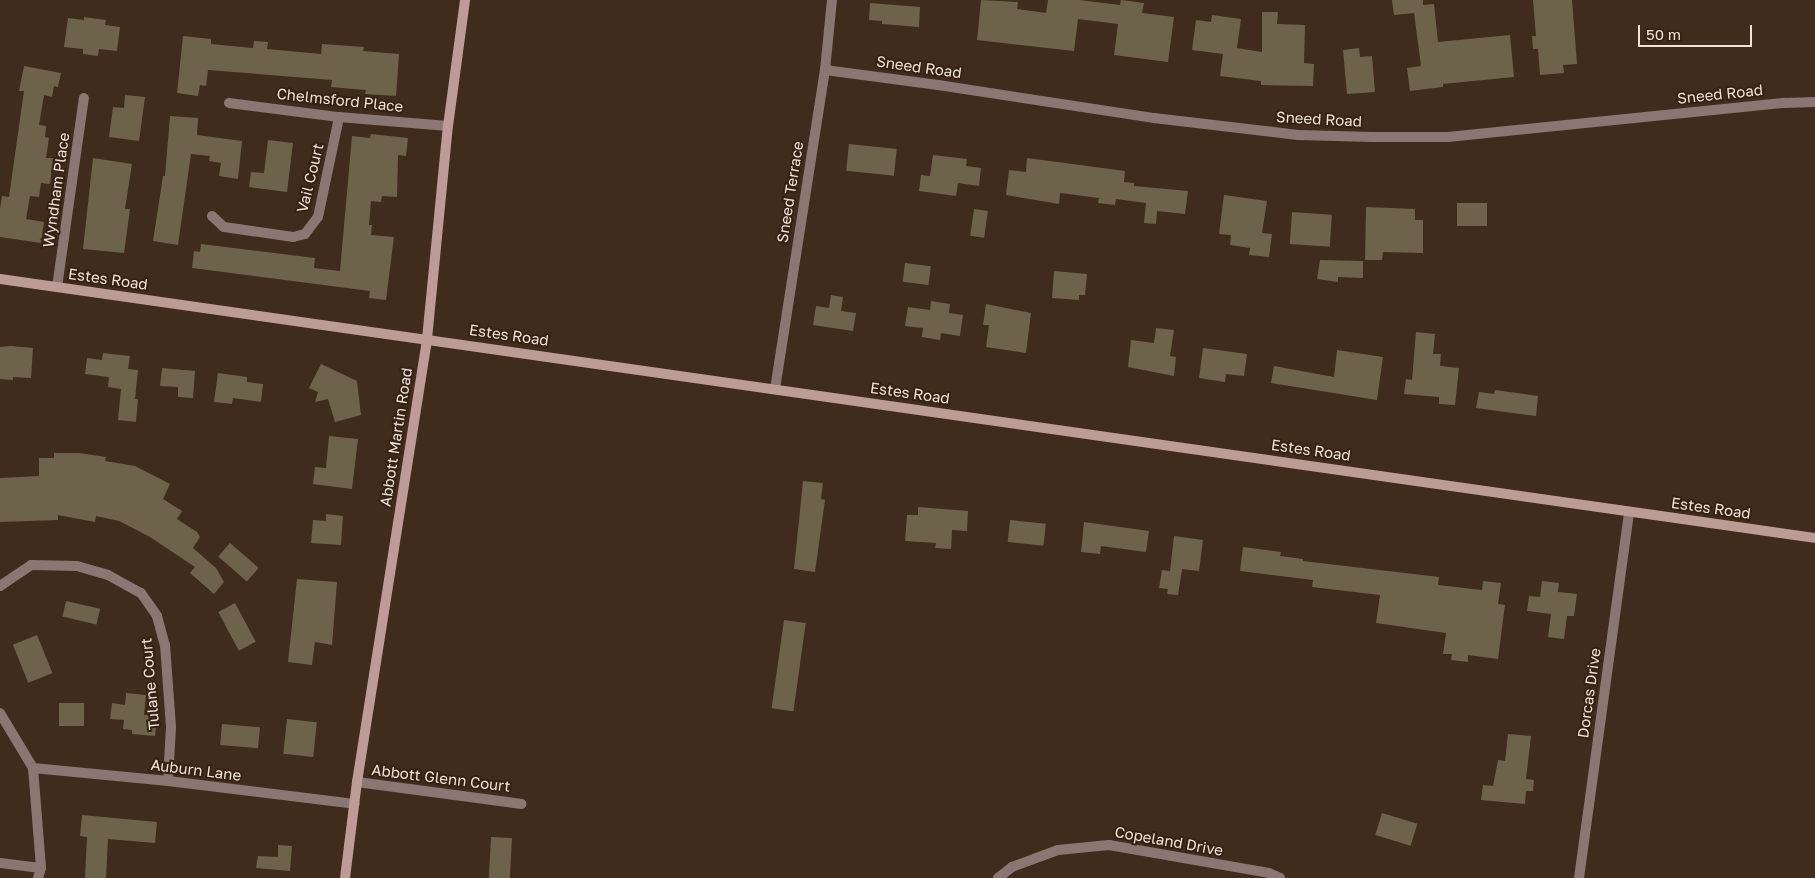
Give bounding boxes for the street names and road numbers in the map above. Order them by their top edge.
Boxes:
street label: Sneed Road [875,52,963,82]
street label: Sneed Road [1676,81,1764,107]
street label: Chelmsford Place [276,84,404,116]
street label: Sneed Road [1276,108,1362,130]
street label: Wyndham Place [39,131,73,249]
street label: Sneed Terrace [773,140,807,244]
street label: Vail Court [293,142,327,214]
street label: Estes Road [67,265,149,293]
street label: Estes Road [468,321,550,349]
street label: Abbott Martin Road [376,366,416,508]
street label: Estes Road [869,379,951,407]
street label: Estes Road [1270,436,1352,464]
street label: Estes Road [1670,494,1752,522]
street label: Tulane Court [137,637,163,731]
street label: Dorcas Drive [1574,647,1604,739]
street label: Auburn Lane [150,756,242,784]
street label: Abbott Glenn Court [371,761,511,795]
street label: Copeland Drive [1113,823,1225,859]

